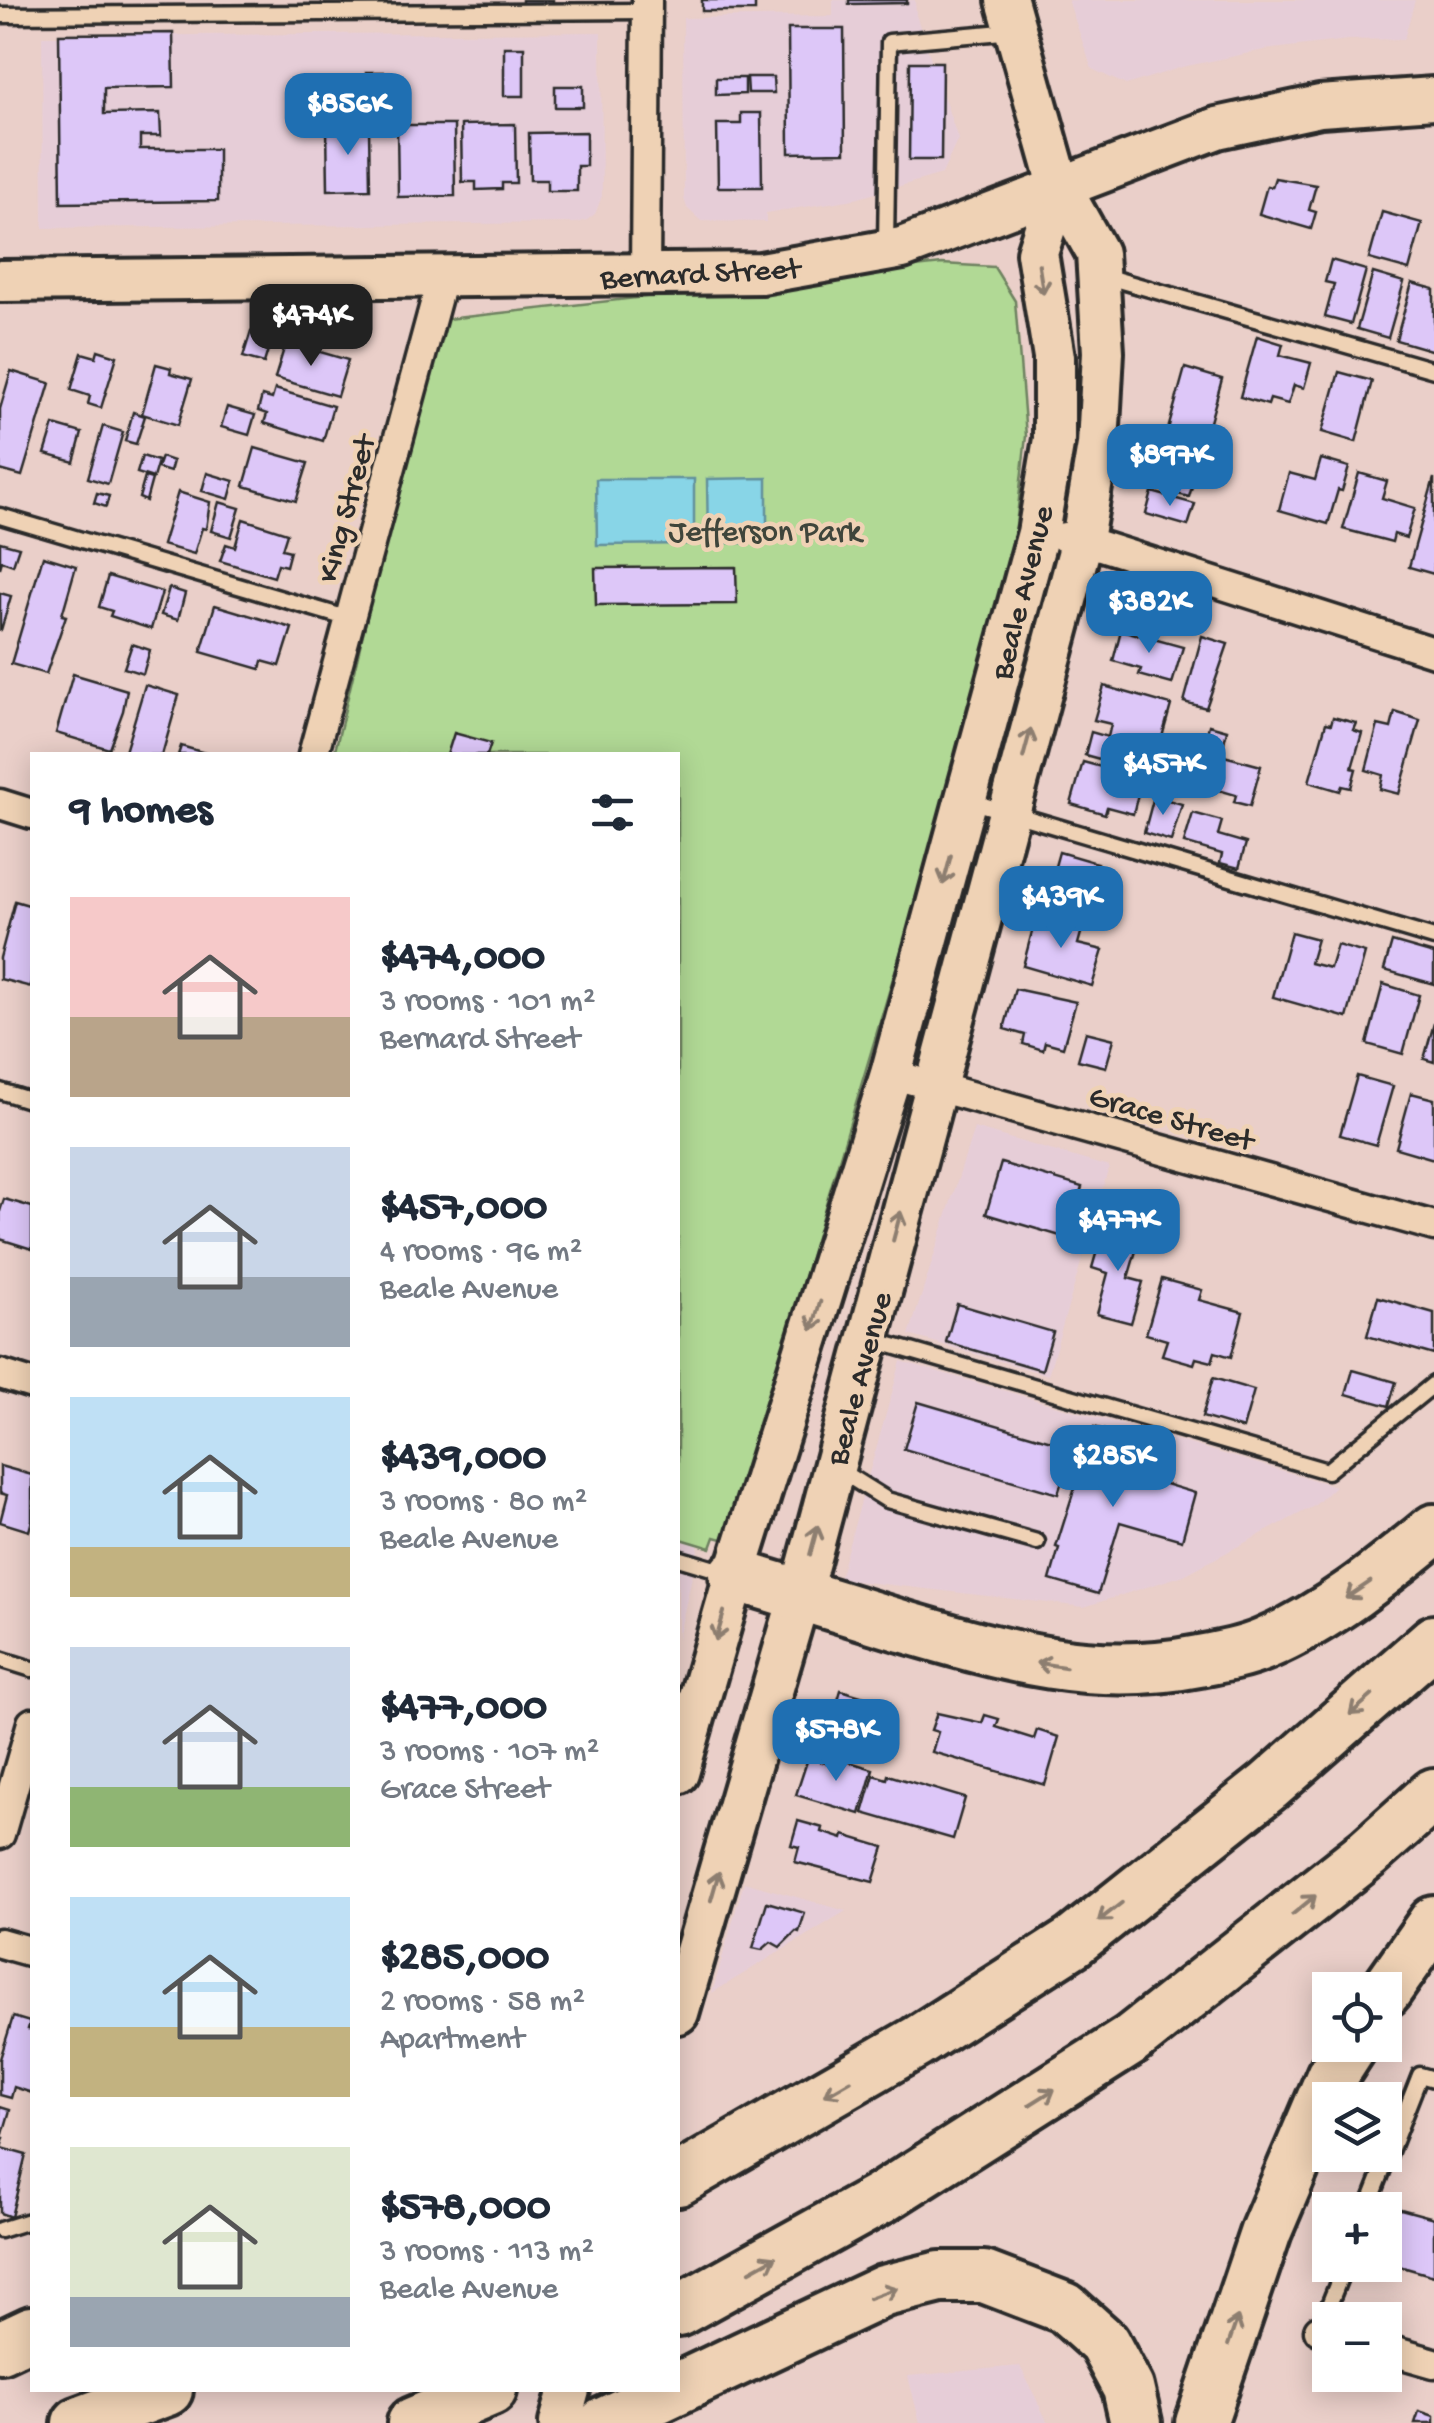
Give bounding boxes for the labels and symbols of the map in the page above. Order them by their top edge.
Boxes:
pin: $856K [278,73,418,158]
street label: Bernard Street [598,252,804,300]
one-way arrow [1032,262,1051,295]
pin: $474K [241,284,381,369]
pin: $897K [1100,424,1240,509]
street label: King Street [311,429,387,587]
street label: Beale Avenue [985,502,1065,685]
park label: Jefferson Park [668,515,864,553]
pin: $382K [1079,571,1219,656]
one-way arrow [1018,728,1037,759]
pin: $457K [1093,733,1233,818]
one-way arrow [936,853,955,885]
pin: $439K [991,866,1131,951]
street label: Grace Street [1084,1079,1260,1163]
pin: $477K [1048,1189,1188,1274]
one-way arrow [888,1211,907,1242]
street label: Beale Avenue [820,1288,903,1471]
one-way arrow [806,1300,824,1331]
pin: $285K [1043,1425,1183,1510]
one-way arrow [806,1525,825,1556]
one-way arrow [1344,1579,1372,1600]
one-way arrow [710,1610,729,1642]
one-way arrow [1035,1655,1067,1673]
one-way arrow [1349,1693,1374,1716]
pin: $578K [766,1699,906,1784]
one-way arrow [707,1871,725,1902]
one-way arrow [1290,1894,1316,1916]
one-way arrow [1098,1901,1124,1923]
one-way arrow [824,2078,853,2098]
one-way arrow [1027,2086,1055,2107]
one-way arrow [748,2253,777,2273]
one-way arrow [866,2283,897,2301]
one-way arrow [1225,2315,1243,2347]

